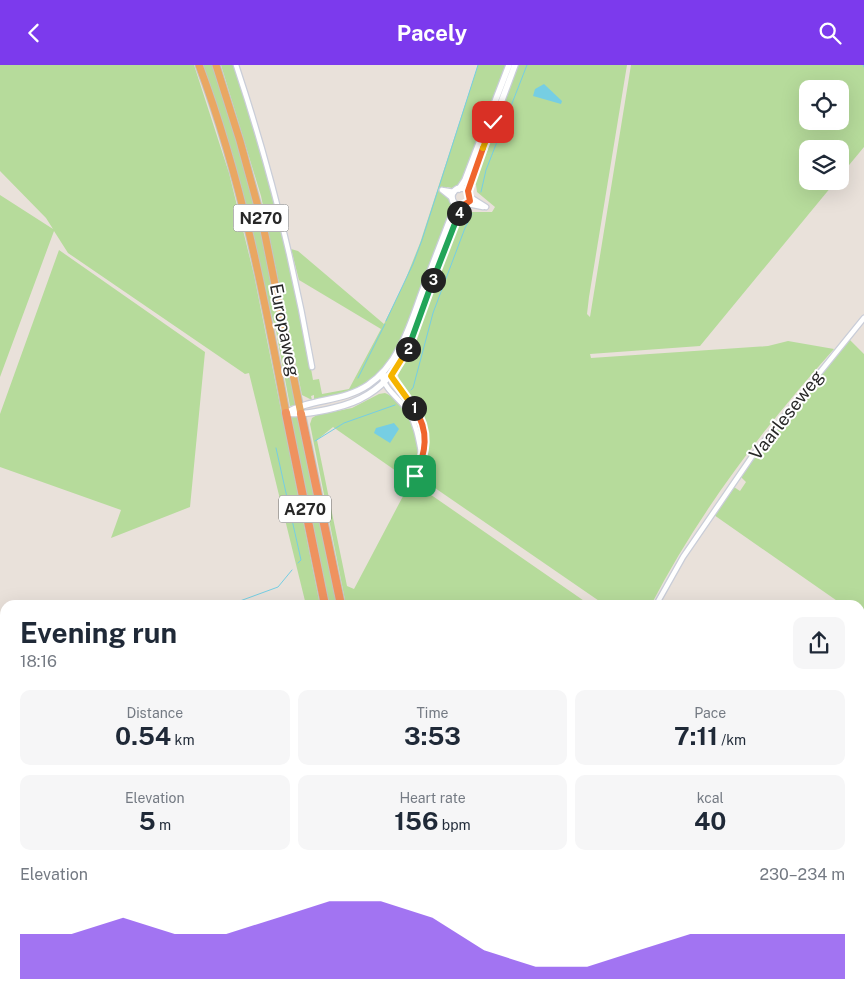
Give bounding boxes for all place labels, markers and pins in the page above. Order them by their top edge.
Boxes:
pin [472,101,514,143]
pin: 4 [446,201,472,225]
pin: 3 [420,267,446,293]
pin: 2 [396,337,420,361]
pin: 1 [402,395,426,421]
pin [394,455,436,497]

